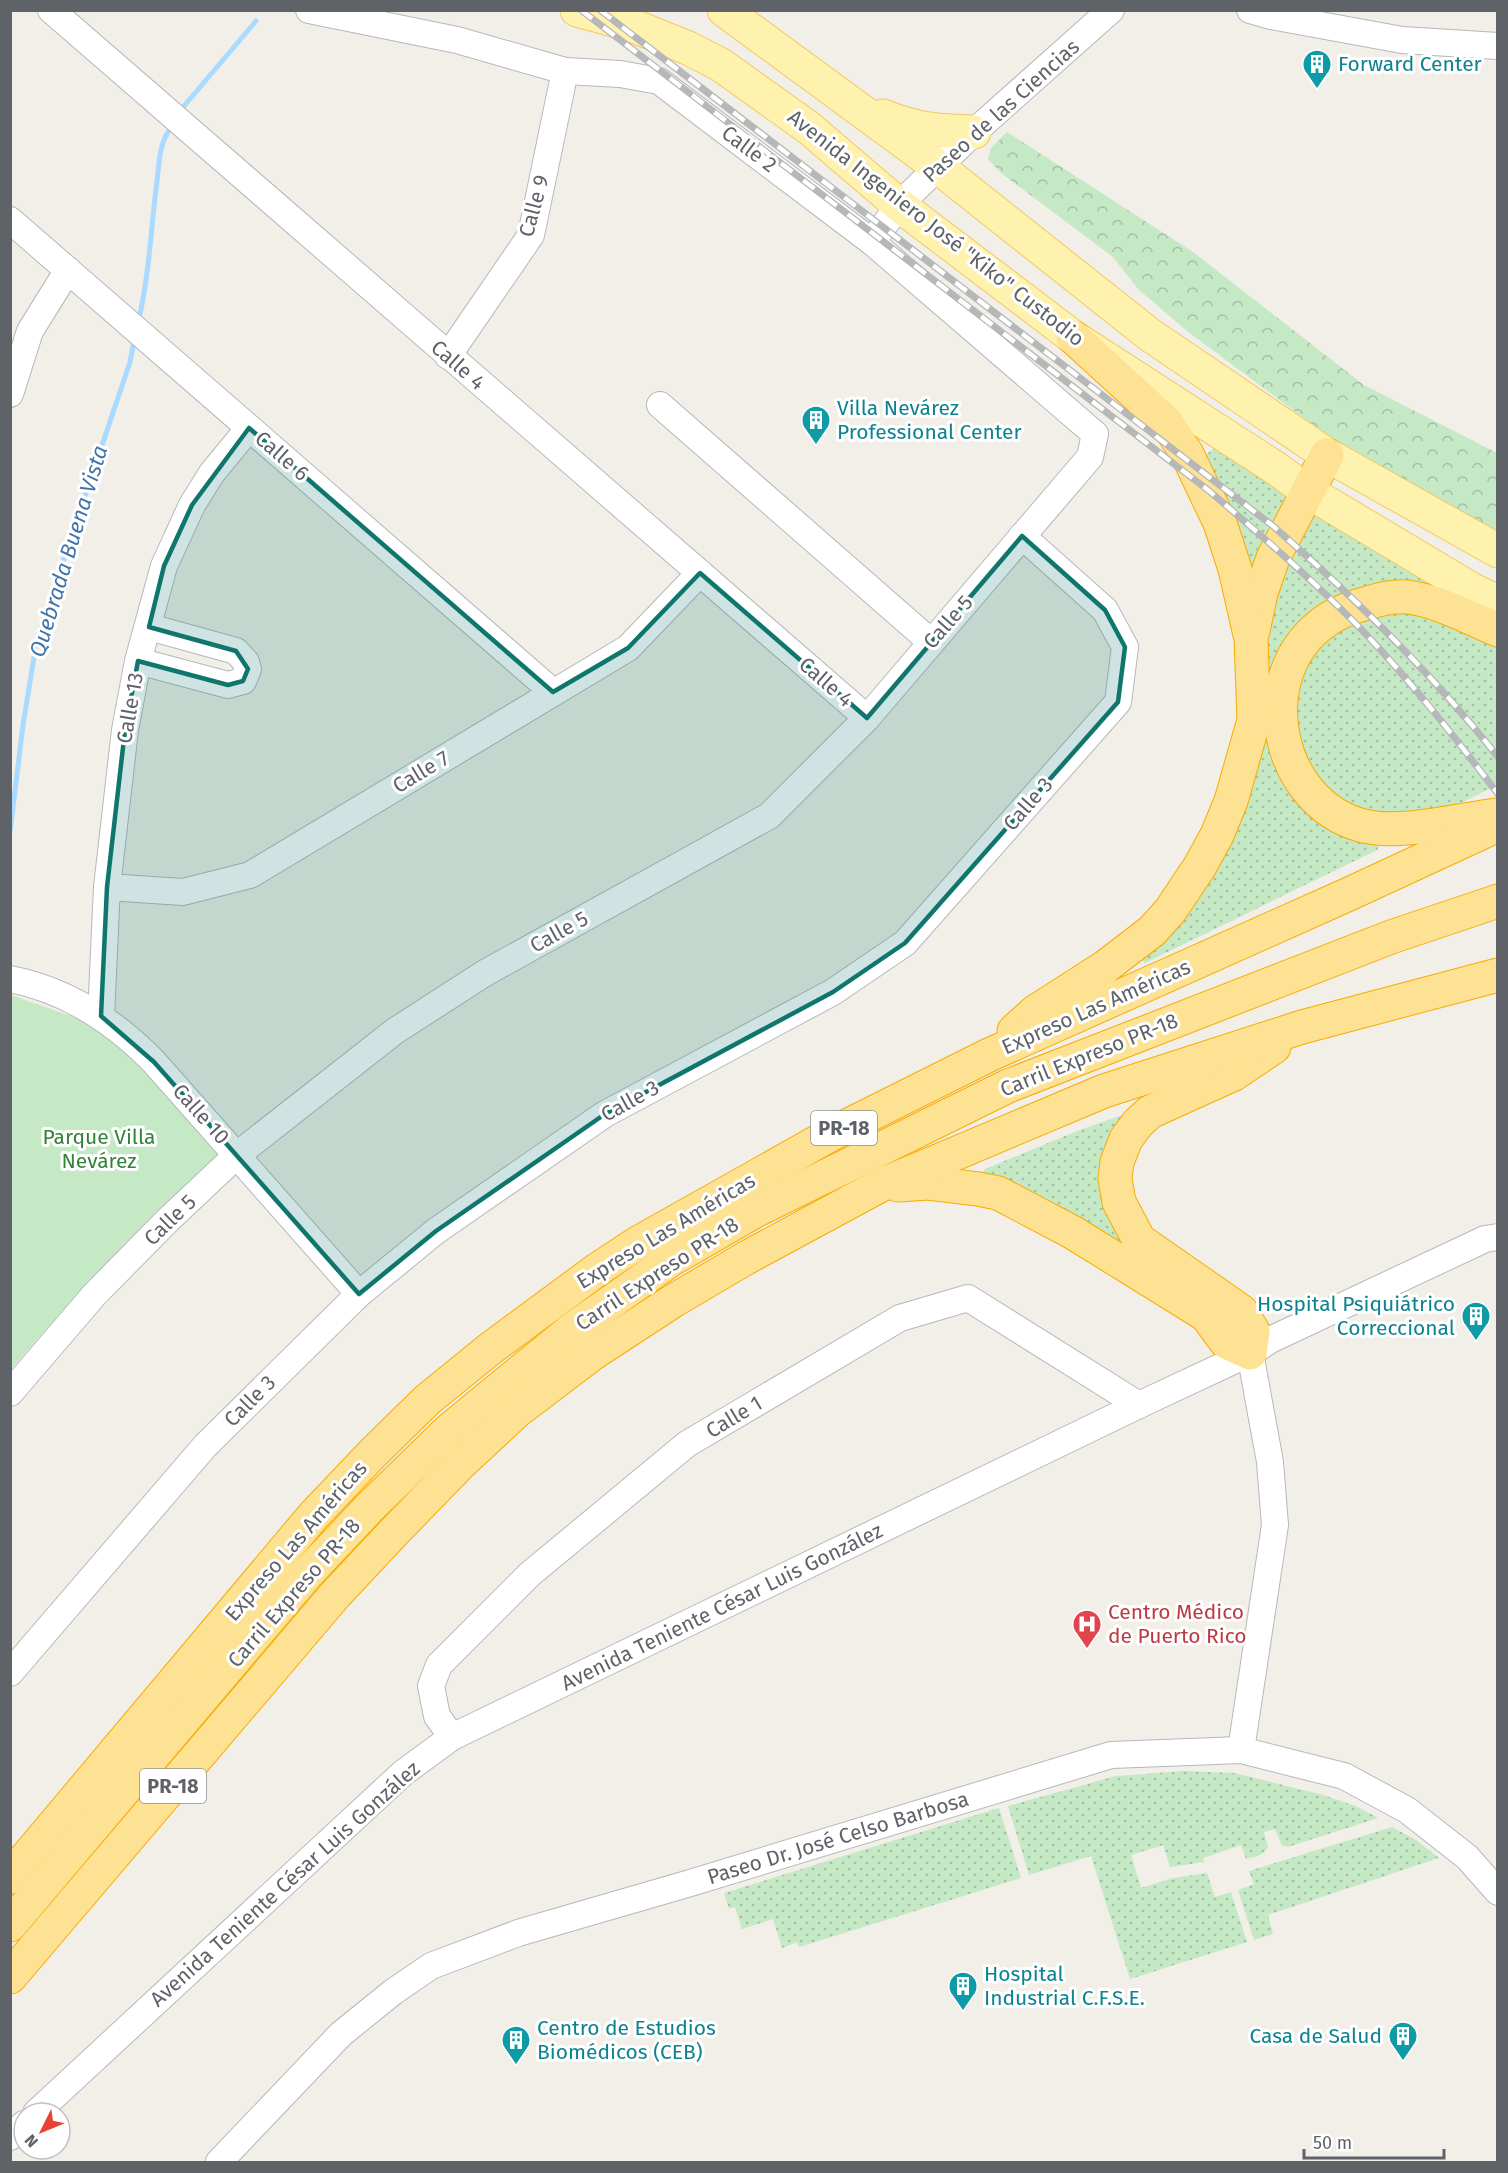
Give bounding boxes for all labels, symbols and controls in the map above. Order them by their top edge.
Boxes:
street label: Paseo de las Ciencias [917,34,1085,188]
building icon: Forward Center [1301,48,1333,90]
place label: Forward Center [1338,51,1482,77]
street label: Avenida Ingeniero José "Kiko" Custodio [782,104,1090,352]
street label: Calle 2 [716,120,782,178]
street label: Calle 9 [513,172,555,240]
street label: Calle 4 [426,334,490,396]
place label: Villa Nevárez Professional Center [837,395,1022,445]
building icon: Villa Nevárez Professional Center [800,404,832,446]
street label: Calle 6 [250,425,314,487]
water label: Quebrada Buena Vista [23,442,114,660]
street label: Calle 5 [918,590,978,654]
street label: Calle 4 [794,651,858,713]
street label: Calle 13 [111,671,149,745]
street label: Calle 7 [388,745,454,799]
street label: Calle 3 [998,772,1058,836]
street label: Calle 5 [525,905,593,959]
street label: Expreso Las Américas [998,954,1194,1060]
street label: Carril Expreso PR-18 [996,1007,1182,1103]
street label: Calle 3 [596,1074,664,1128]
street label: Calle 10 [167,1078,235,1150]
road number: PR-18 [811,1111,877,1145]
park label: Parque Villa Nevárez [43,1124,155,1174]
street label: Expreso Las Américas [572,1167,760,1295]
street label: Calle 5 [138,1189,202,1251]
street label: Carril Expreso PR-18 [571,1212,743,1336]
place label: Hospital Psiquiátrico Correccional [1257,1291,1455,1341]
building icon: Hospital Psiquiátrico Correccional [1460,1300,1492,1342]
street label: Calle 3 [219,1370,281,1432]
street label: Calle 1 [701,1390,767,1444]
street label: Expreso Las Américas [219,1455,373,1626]
street label: Carril Expreso PR-18 [222,1513,366,1673]
street label: Avenida Teniente César Luis González [557,1518,887,1696]
place label: Centro Médico de Puerto Rico [1108,1599,1247,1649]
hospital icon: Centro Médico de Puerto Rico [1071,1608,1103,1650]
street label: Avenida Teniente César Luis González [145,1756,425,2012]
road number: PR-18 [140,1769,206,1803]
street label: Paseo Dr. José Celso Barbosa [704,1786,972,1890]
place label: Hospital Industrial C.F.S.E. [984,1961,1145,2011]
building icon: Hospital Industrial C.F.S.E. [947,1970,979,2012]
place label: Centro de Estudios Biomédicos (CEB) [537,2015,716,2065]
building icon: Casa de Salud [1387,2020,1419,2062]
place label: Casa de Salud [1249,2023,1382,2049]
building icon: Centro de Estudios Biomédicos (CEB) [500,2024,532,2066]
north arrow [12,2101,72,2161]
scale bar [1304,2122,1444,2160]
text: N [21,2131,42,2151]
text: 50 m [1313,2132,1352,2154]

